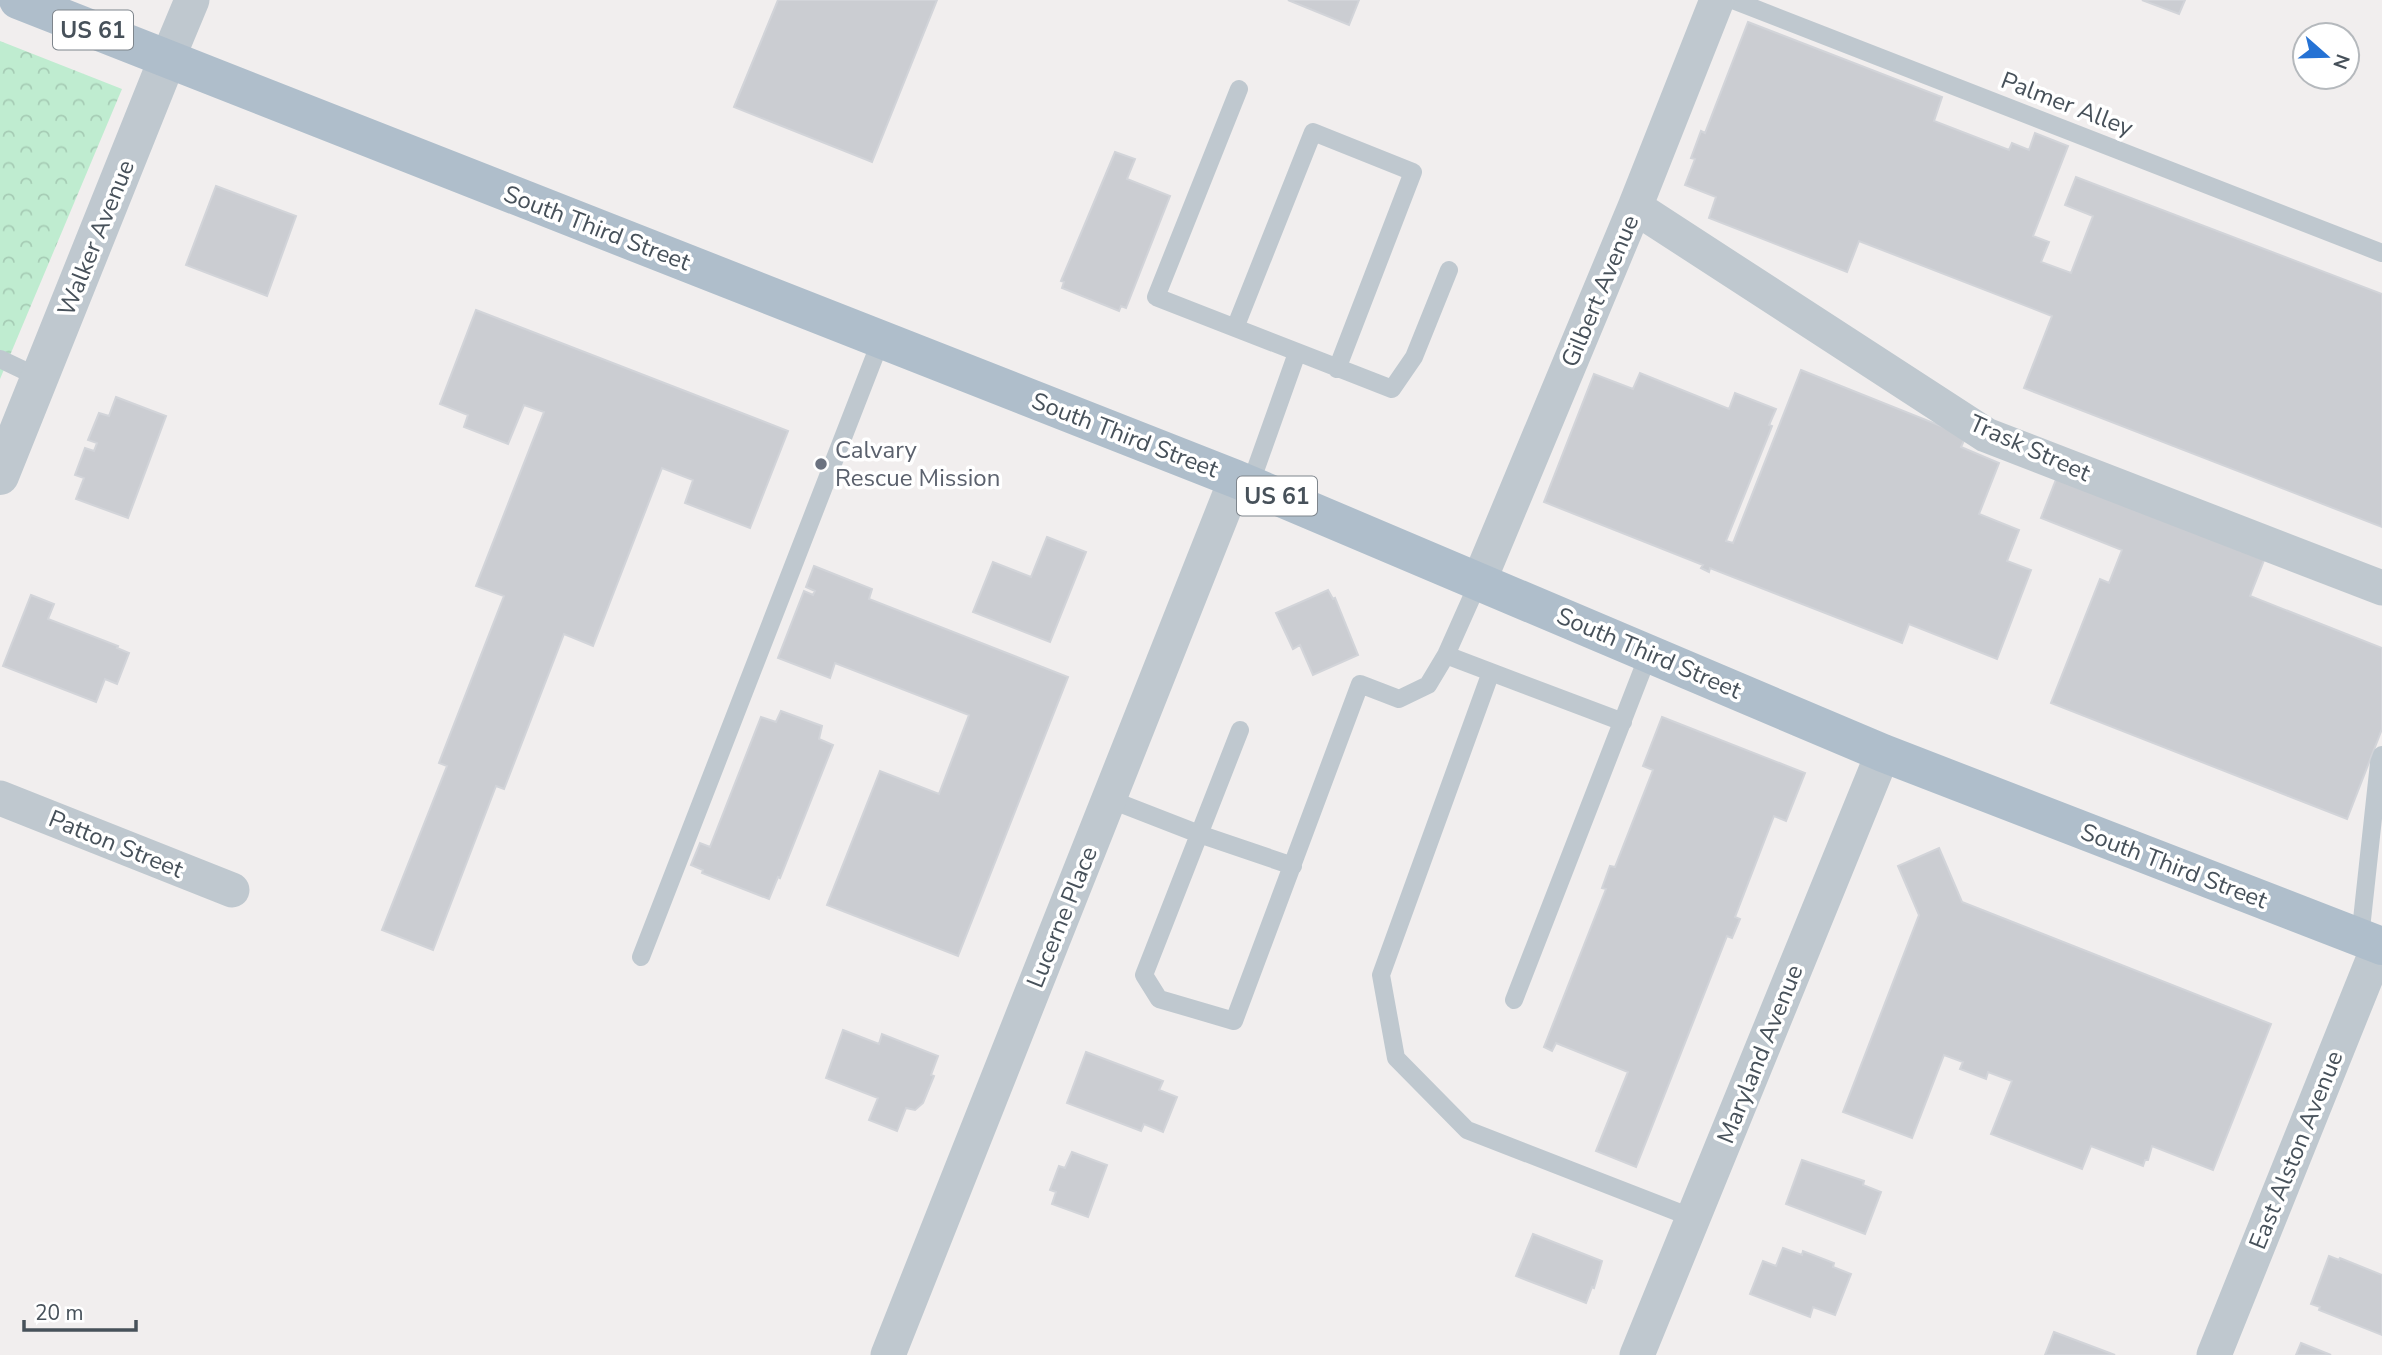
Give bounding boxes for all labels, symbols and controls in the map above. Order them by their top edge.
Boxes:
road number: US 61 [53,10,133,50]
north arrow [2291,21,2361,91]
text: N [2326,50,2356,73]
street label: Palmer Alley [1996,64,2138,144]
street label: Walker Avenue [50,155,142,321]
street label: South Third Street [499,178,695,279]
street label: Gilbert Avenue [1554,210,1646,372]
street label: South Third Street [1027,385,1223,486]
street label: Trask Street [1965,407,2096,489]
place label: Calvary Rescue Mission [835,434,1000,494]
marker: Calvary Rescue Mission [813,456,829,472]
road number: US 61 [1237,476,1317,516]
street label: South Third Street [1552,600,1747,707]
street label: Patton Street [44,803,189,886]
street label: South Third Street [2076,816,2272,917]
street label: Lucerne Place [1019,842,1105,992]
street label: Maryland Avenue [1710,960,1810,1148]
street label: East Alston Avenue [2242,1046,2350,1254]
scale bar [24,1288,136,1332]
text: 20 m [35,1299,84,1327]

